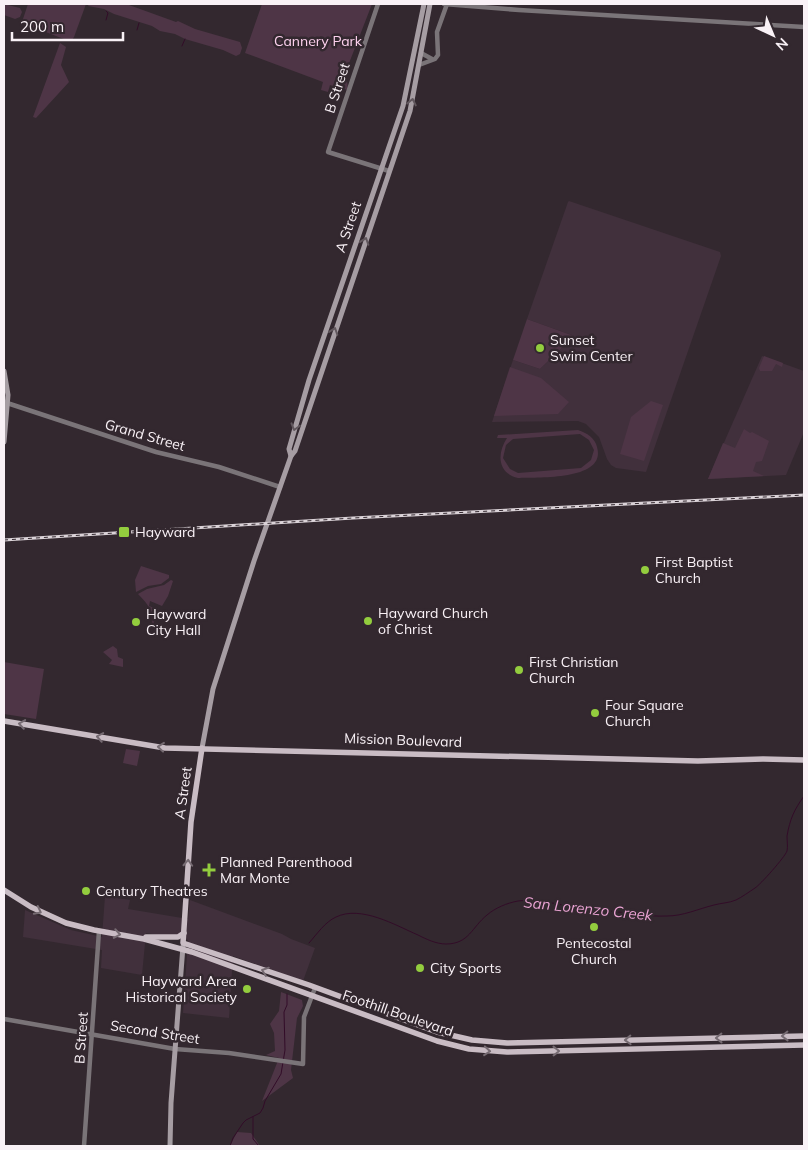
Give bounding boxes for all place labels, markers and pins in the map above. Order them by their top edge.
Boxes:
place label: Sunset Swim Center [550,331,633,365]
marker: Sunset Swim Center [534,342,546,354]
place label: Hayward [135,523,195,541]
marker: Hayward [117,525,131,539]
place label: First Baptist Church [655,553,733,587]
marker: First Baptist Church [639,564,651,576]
place label: Hayward Church of Christ [378,604,488,638]
place label: Hayward City Hall [146,605,206,639]
marker: Hayward Church of Christ [362,615,374,627]
marker: Hayward City Hall [130,616,142,628]
place label: First Christian Church [529,653,619,687]
marker: First Christian Church [513,664,525,676]
place label: Four Square Church [605,696,684,730]
marker: Four Square Church [589,707,601,719]
place label: Planned Parenthood Mar Monte [220,853,352,887]
marker: Planned Parenthood Mar Monte [202,863,216,877]
place label: Century Theatres [96,882,208,900]
marker: Century Theatres [80,885,92,897]
marker: Pentecostal Church [588,921,600,933]
place label: Pentecostal Church [556,934,632,968]
place label: City Sports [430,959,501,977]
marker: City Sports [414,962,426,974]
place label: Hayward Area Historical Society [126,972,238,1006]
marker: Hayward Area Historical Society [241,983,253,995]

